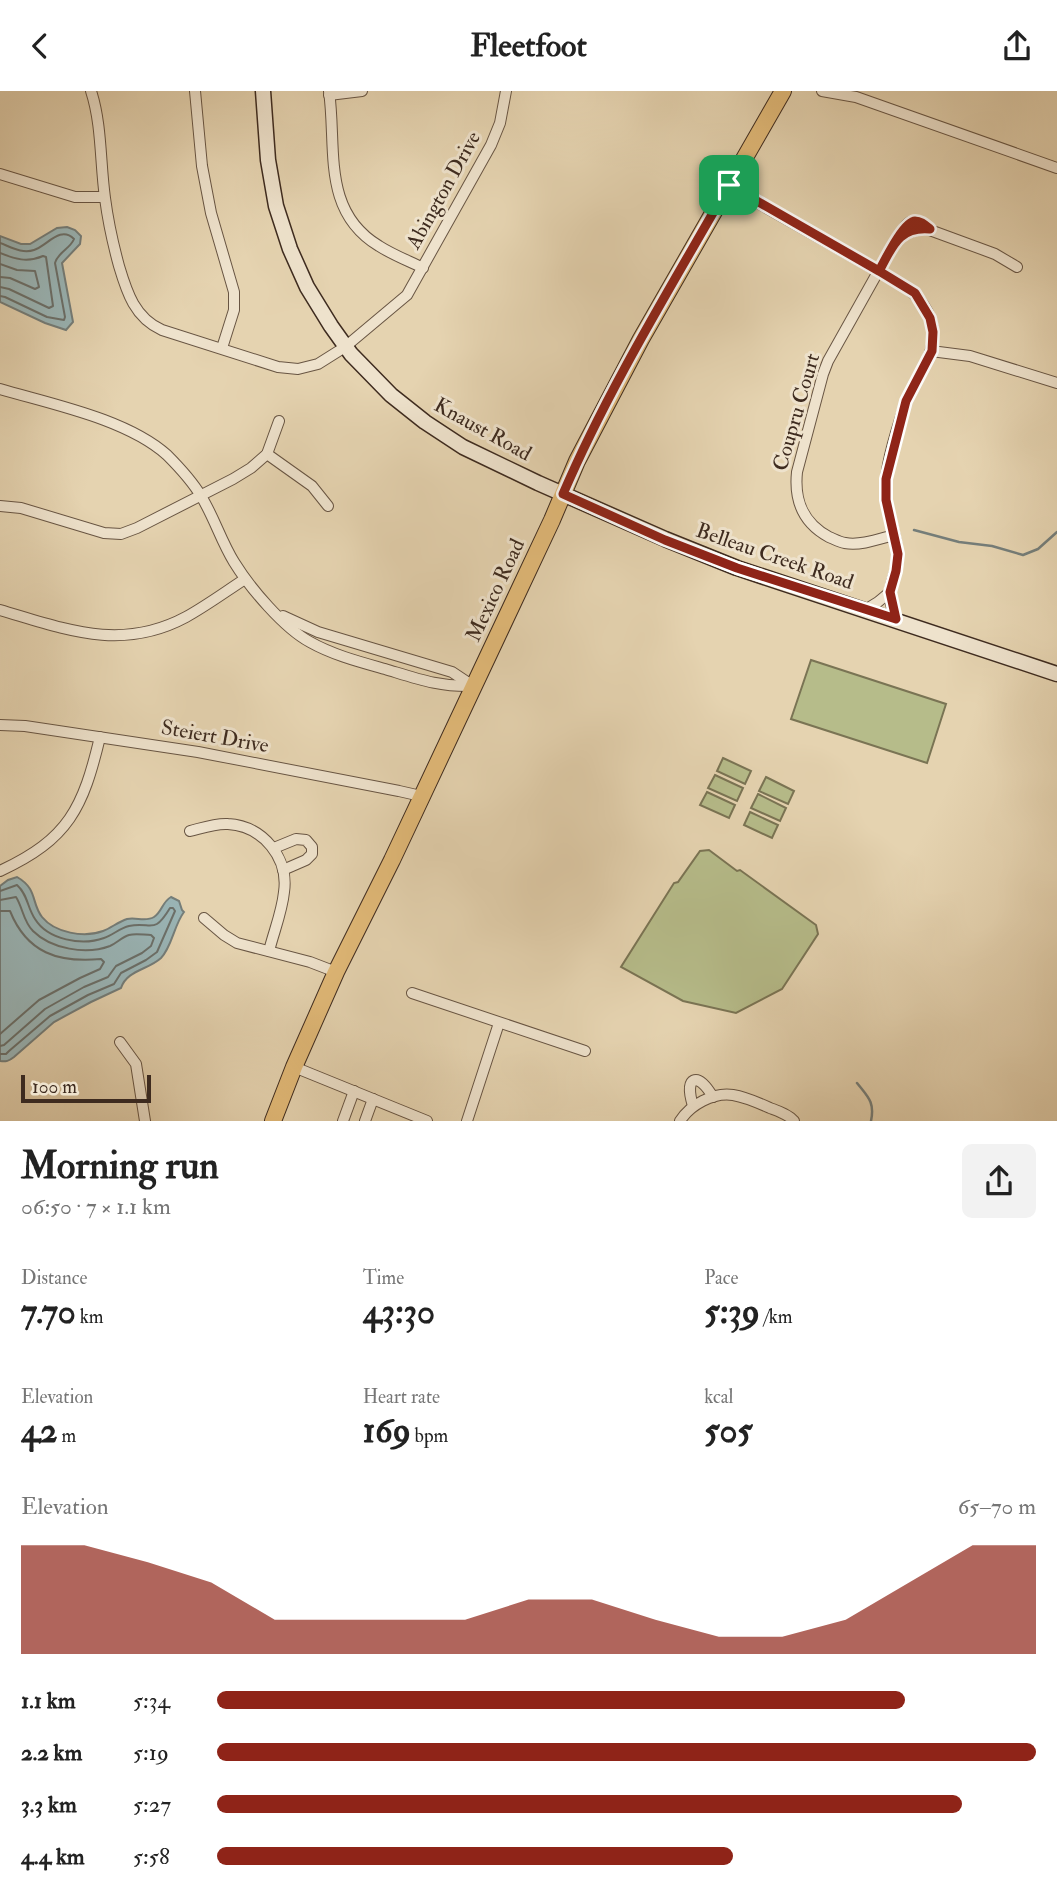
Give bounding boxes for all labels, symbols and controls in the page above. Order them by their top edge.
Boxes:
text: Fleetfoot [470,26,587,66]
icon: back [21,27,59,65]
icon: share [998,27,1036,65]
street label: Abington Drive [400,126,487,255]
pin [699,155,759,215]
icon: arrive [710,166,748,204]
street label: Coupru Court [767,350,826,474]
street label: Knaust Road [429,392,537,468]
street label: Belleau Creek Road [693,517,858,596]
street label: Mexico Road [460,534,531,646]
street label: Steiert Drive [159,714,271,759]
scale bar [21,1072,150,1104]
text: 100 m [32,1075,77,1099]
text: Morning run [21,1142,219,1190]
button: share [962,1144,1036,1218]
text: 06:50 · 7 × 1.1 km [21,1192,171,1221]
text: Distance [21,1266,87,1290]
text: Time [363,1266,404,1290]
text: Pace [704,1266,738,1290]
text: 7.70 [21,1290,76,1334]
text: 43:30 [363,1290,435,1334]
text: 5:39 [704,1290,760,1334]
text: km [76,1305,103,1329]
text: /km [760,1305,792,1329]
text: Elevation [21,1385,93,1409]
text: Heart rate [363,1385,440,1409]
text: kcal [704,1385,733,1409]
text: 42 [21,1409,58,1453]
text: 169 [363,1409,411,1453]
text: 505 [704,1409,753,1453]
text: m [58,1424,76,1448]
text: bpm [411,1424,448,1448]
text: Elevation [21,1492,109,1521]
text: 65–70 m [958,1492,1036,1521]
text: 1.1 km [21,1686,76,1715]
text: 5:34 [133,1686,170,1715]
text: 2.2 km [21,1738,82,1767]
text: 5:19 [133,1738,169,1767]
text: 3.3 km [21,1790,77,1819]
text: 5:27 [133,1790,171,1819]
text: 4.4 km [21,1842,85,1871]
text: 5:58 [133,1842,170,1871]

